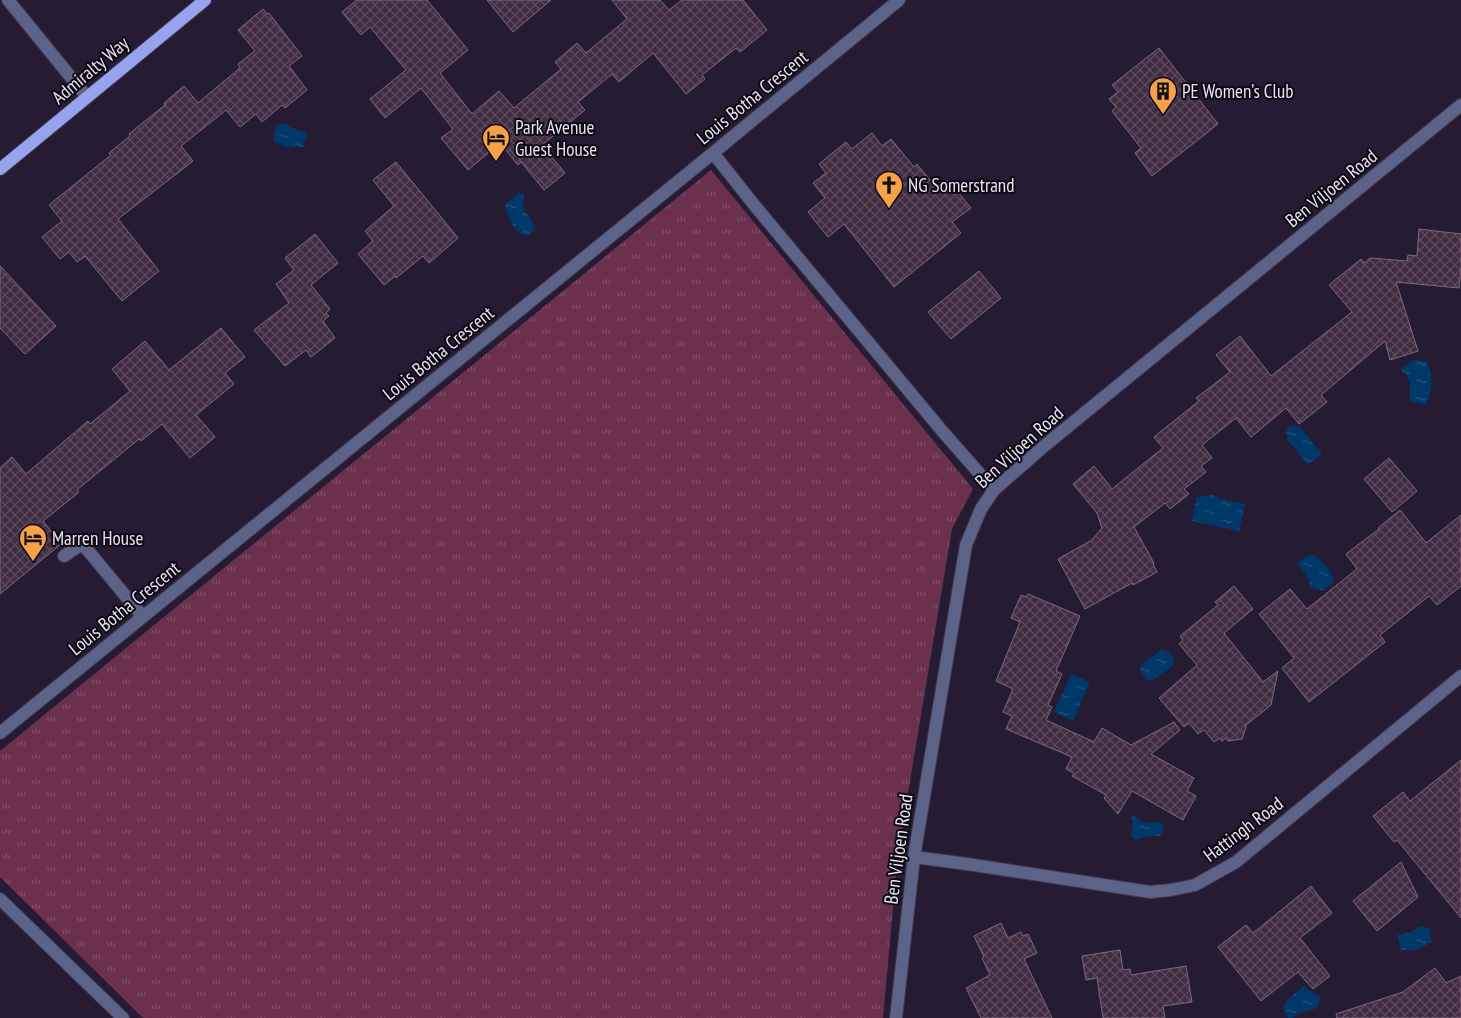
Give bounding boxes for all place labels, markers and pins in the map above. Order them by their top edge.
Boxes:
building icon: PE Women’s Club [1148,76,1178,115]
place label: PE Women’s Club [1182,79,1293,103]
place label: Park Avenue Guest House [515,115,597,161]
hotel icon: Park Avenue Guest House [481,123,511,162]
church icon: NG Somerstrand [874,170,904,209]
place label: NG Somerstrand [908,173,1014,197]
hotel icon: Marren House [18,523,48,562]
place label: Marren House [52,526,143,550]

